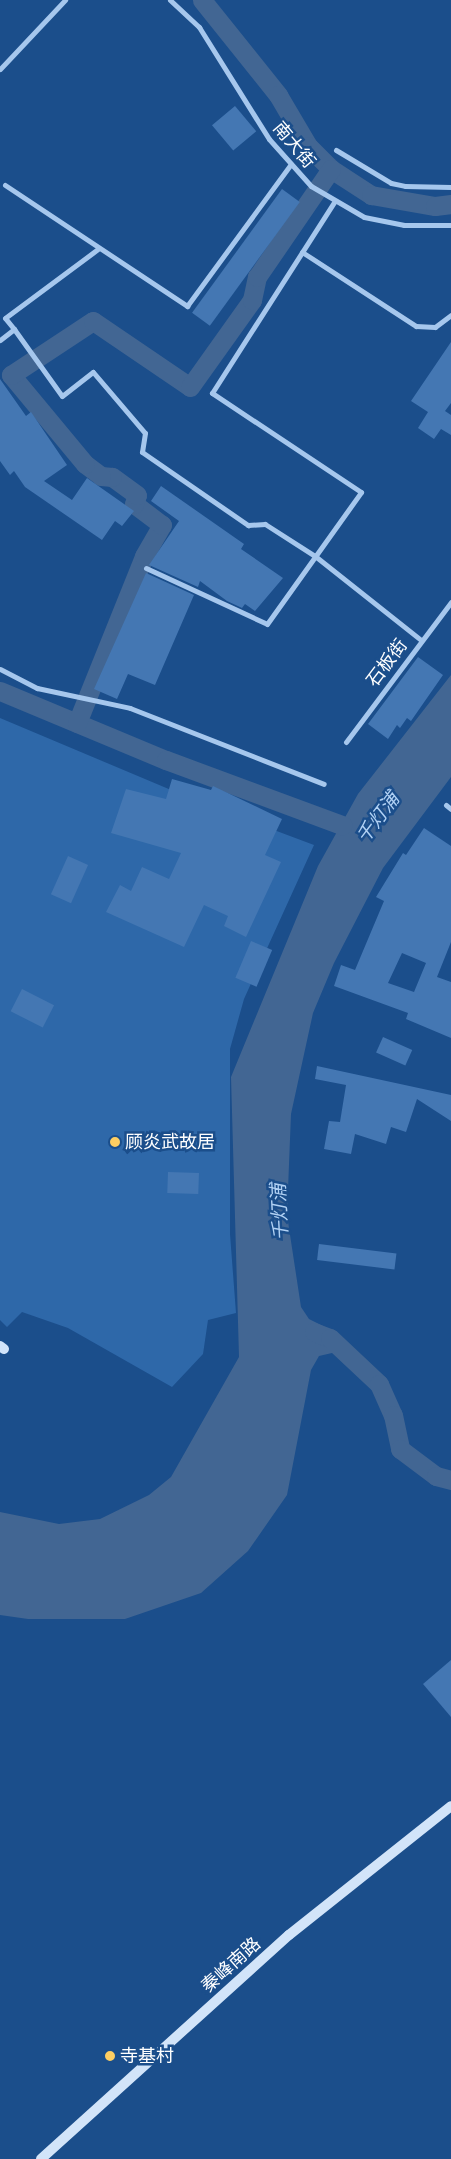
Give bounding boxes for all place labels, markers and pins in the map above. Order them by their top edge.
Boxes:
place label: 顾炎武故居 [125,1131,215,1153]
marker: 顾炎武故居 [109,1136,121,1148]
place label: 寺基村 [120,2045,174,2067]
marker: 寺基村 [104,2050,116,2062]

